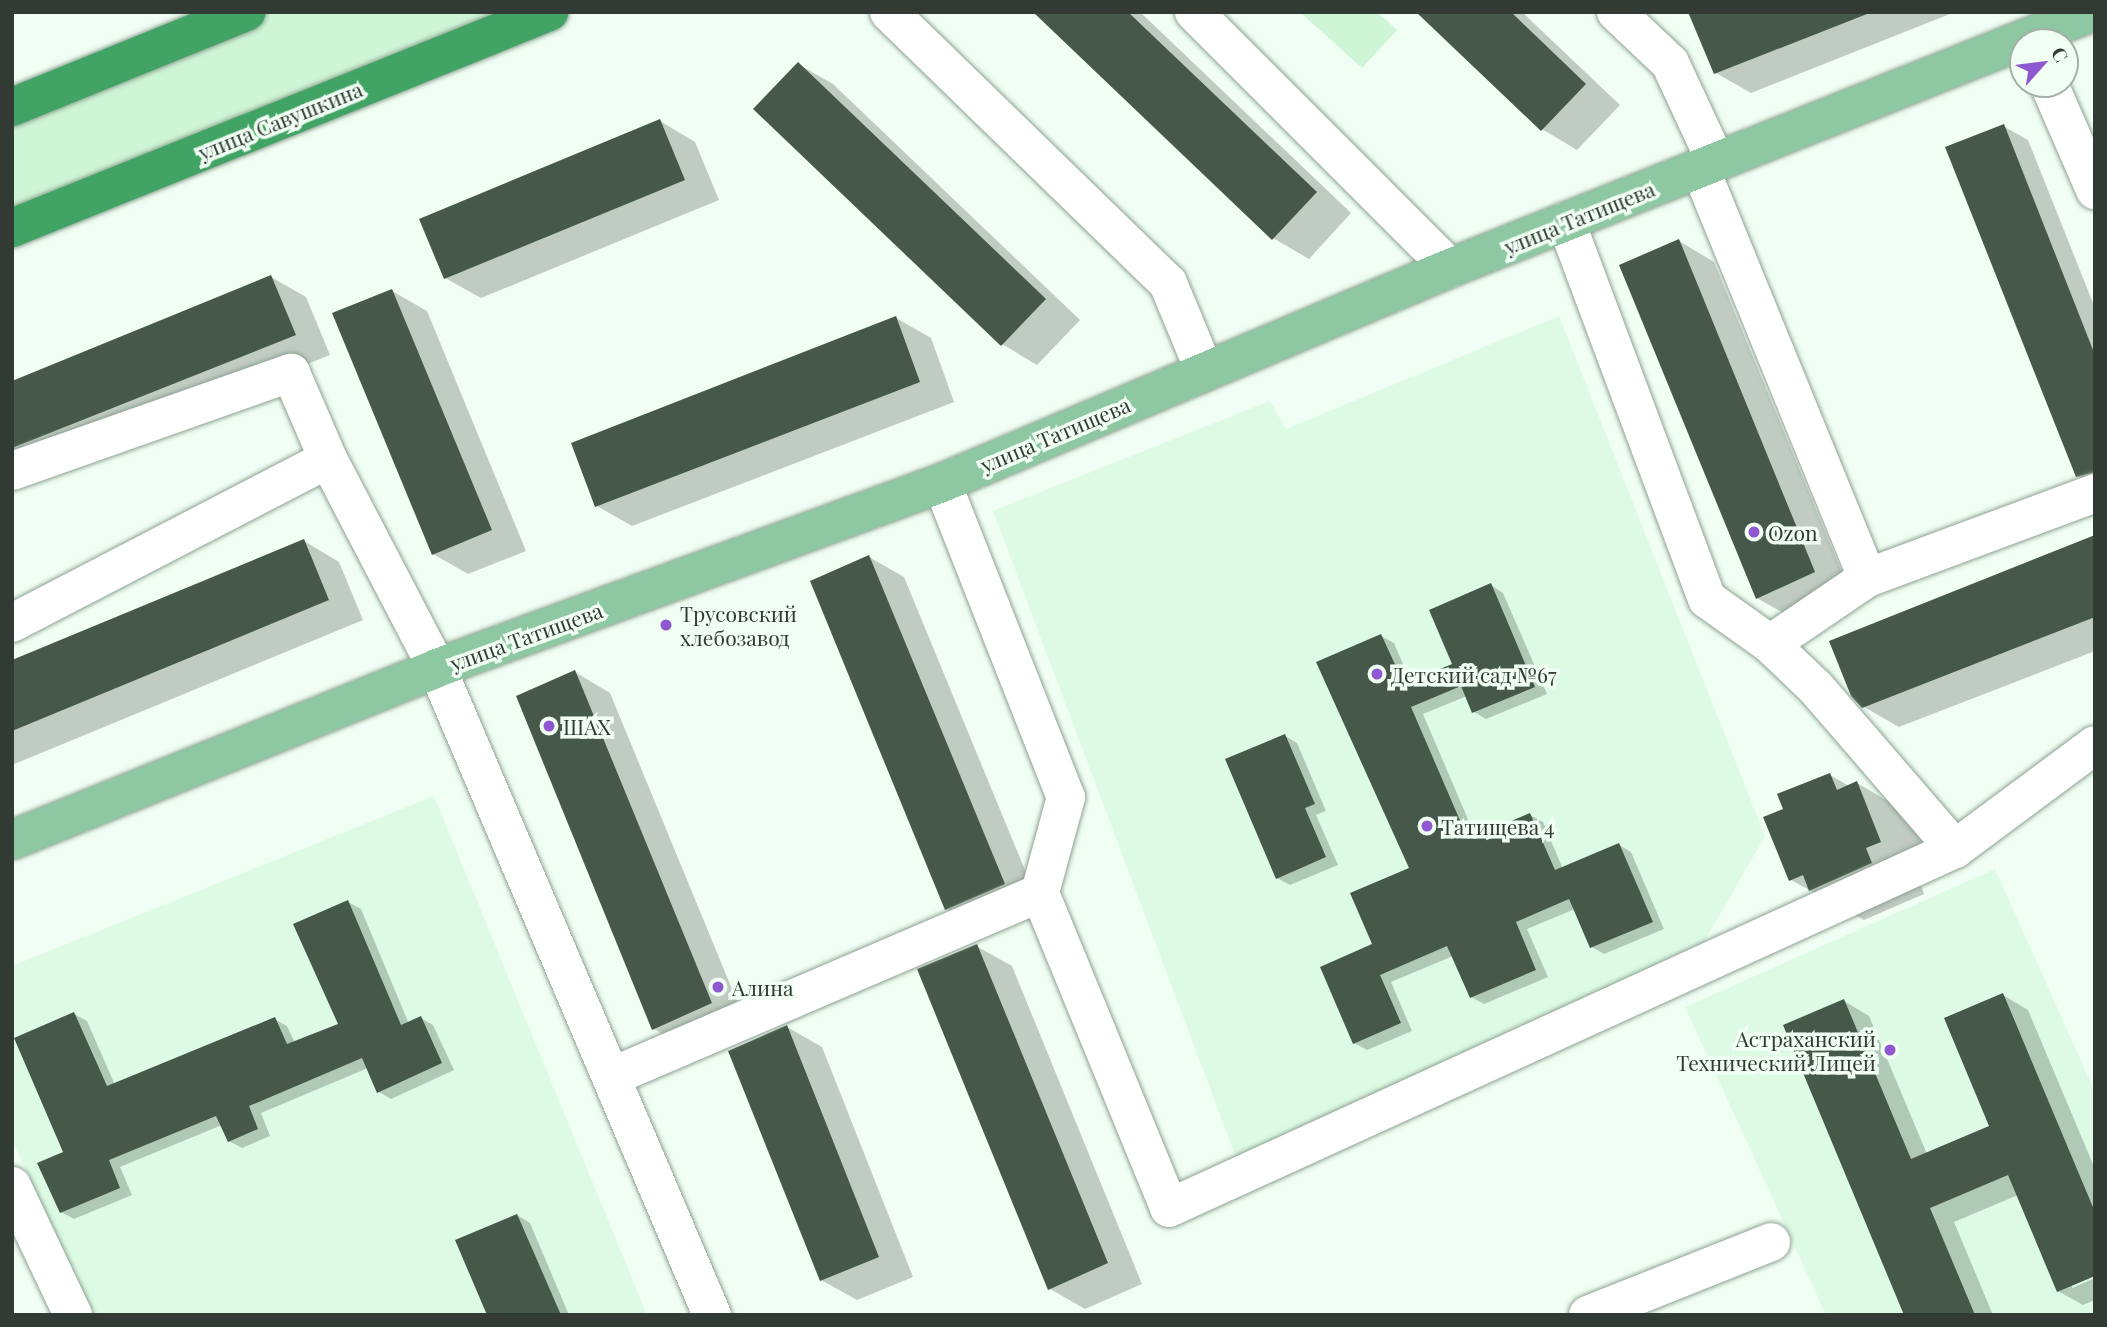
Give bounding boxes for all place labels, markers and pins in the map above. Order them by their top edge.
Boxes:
place label: Ozon [1768,519,1818,545]
marker: Ozon [1746,524,1762,540]
place label: Трусовский хлебозавод [680,600,797,650]
marker: Трусовский хлебозавод [658,617,674,633]
place label: Детский сад №67 [1391,661,1556,687]
marker: Детский сад №67 [1369,666,1385,682]
place label: ШАХ [563,713,611,739]
marker: ШАХ [541,718,557,734]
place label: Татищева 4 [1441,813,1555,839]
marker: Татищева 4 [1419,818,1435,834]
place label: Алина [732,974,793,1000]
marker: Алина [710,979,726,995]
place label: Астраханский Технический Лицей [1676,1025,1876,1075]
marker: Астраханский Технический Лицей [1882,1042,1898,1058]

